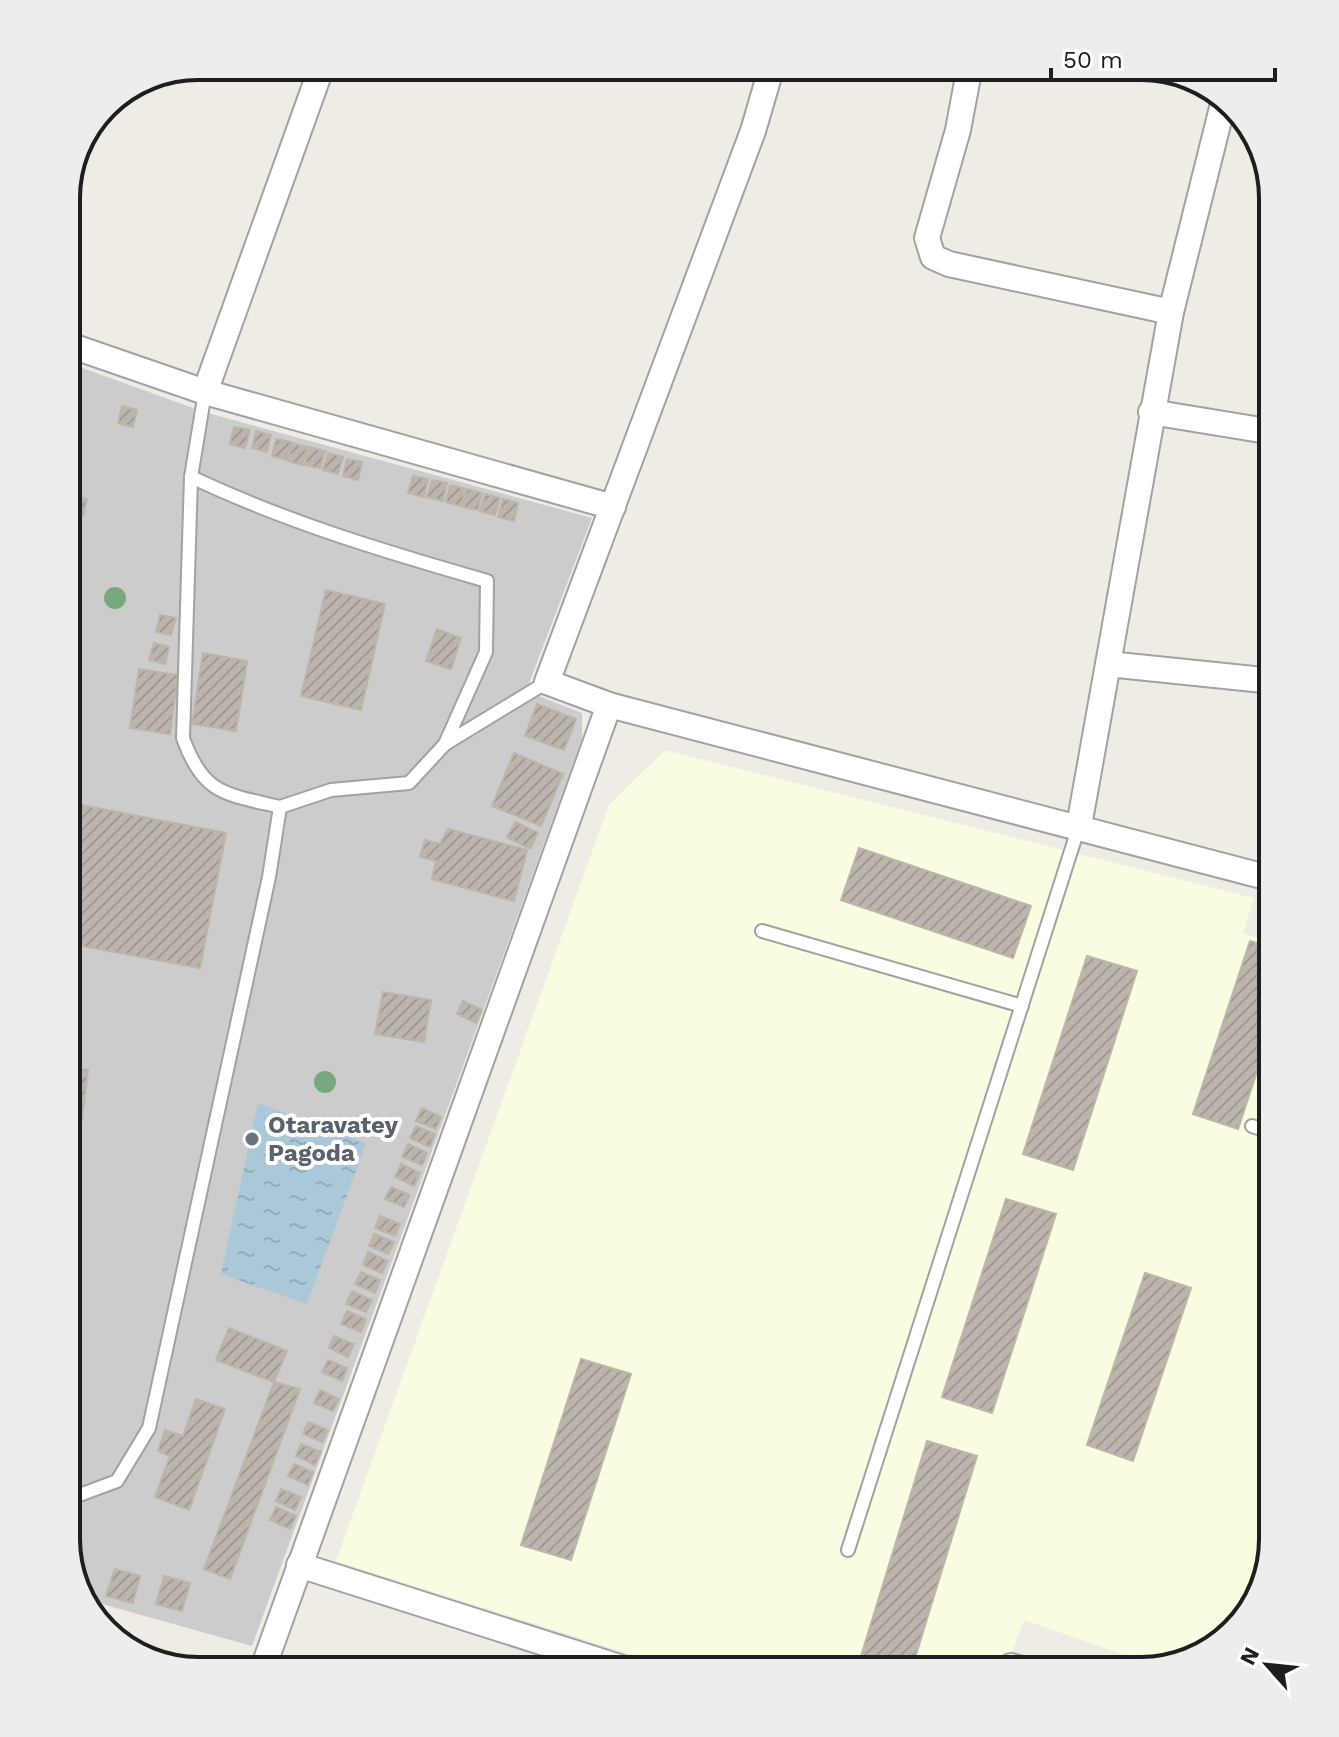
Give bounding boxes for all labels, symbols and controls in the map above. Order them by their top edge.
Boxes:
scale bar [1051,32,1275,82]
text: 50 m [1063,46,1123,74]
place label: Otaravatey Pagoda [268,1111,398,1167]
marker: Otaravatey Pagoda [243,1130,261,1148]
north arrow [1227,1625,1307,1705]
text: N [1235,1643,1264,1669]

